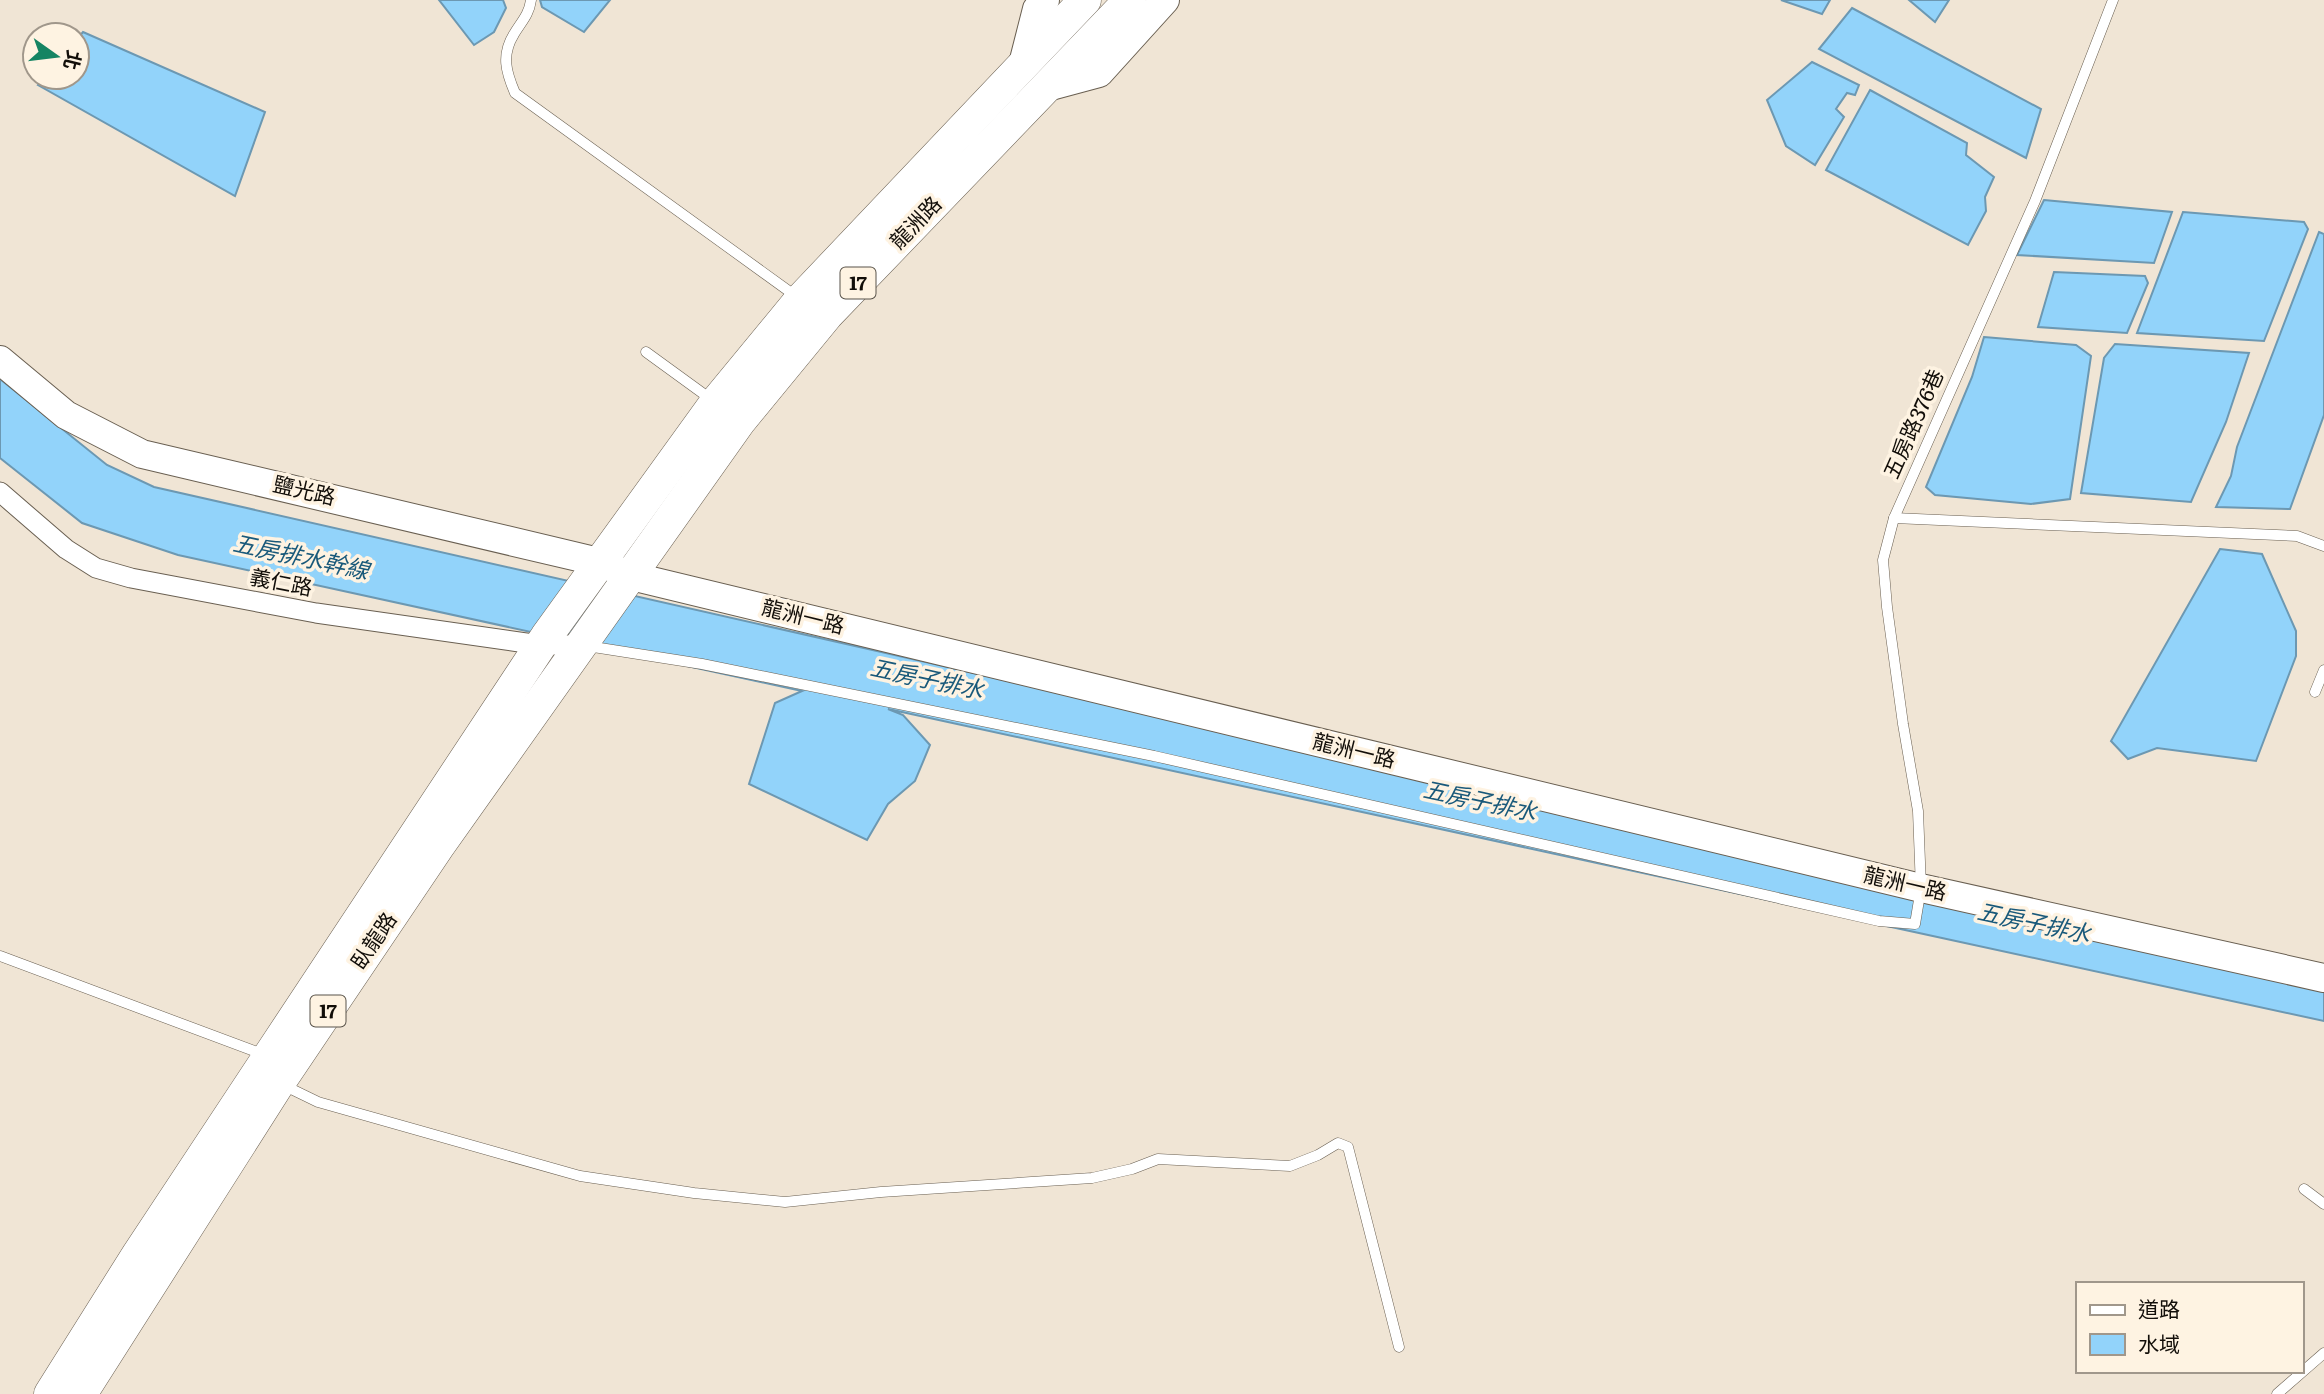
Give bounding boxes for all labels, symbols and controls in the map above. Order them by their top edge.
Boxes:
north arrow [21,21,91,91]
text: 北 [58,48,89,73]
street label: 龍洲路 [881,188,947,255]
road number: 17 [840,268,876,298]
street label: 五房路376巷 [1874,363,1950,483]
street label: 鹽光路 [270,466,339,511]
water label: 五房排水幹線 [230,524,375,587]
street label: 義仁路 [248,559,315,602]
street label: 龍洲一路 [759,589,848,640]
water label: 五房子排水 [868,648,988,706]
street label: 龍洲一路 [1310,723,1399,774]
water label: 五房子排水 [1421,770,1541,828]
street label: 龍洲一路 [1861,857,1950,906]
water label: 五房子排水 [1975,892,2095,950]
street label: 臥龍路 [341,905,402,974]
road number: 17 [310,995,346,1026]
legend [2076,1282,2303,1373]
text: 道路 [2138,1292,2180,1323]
text: 水域 [2138,1327,2180,1358]

